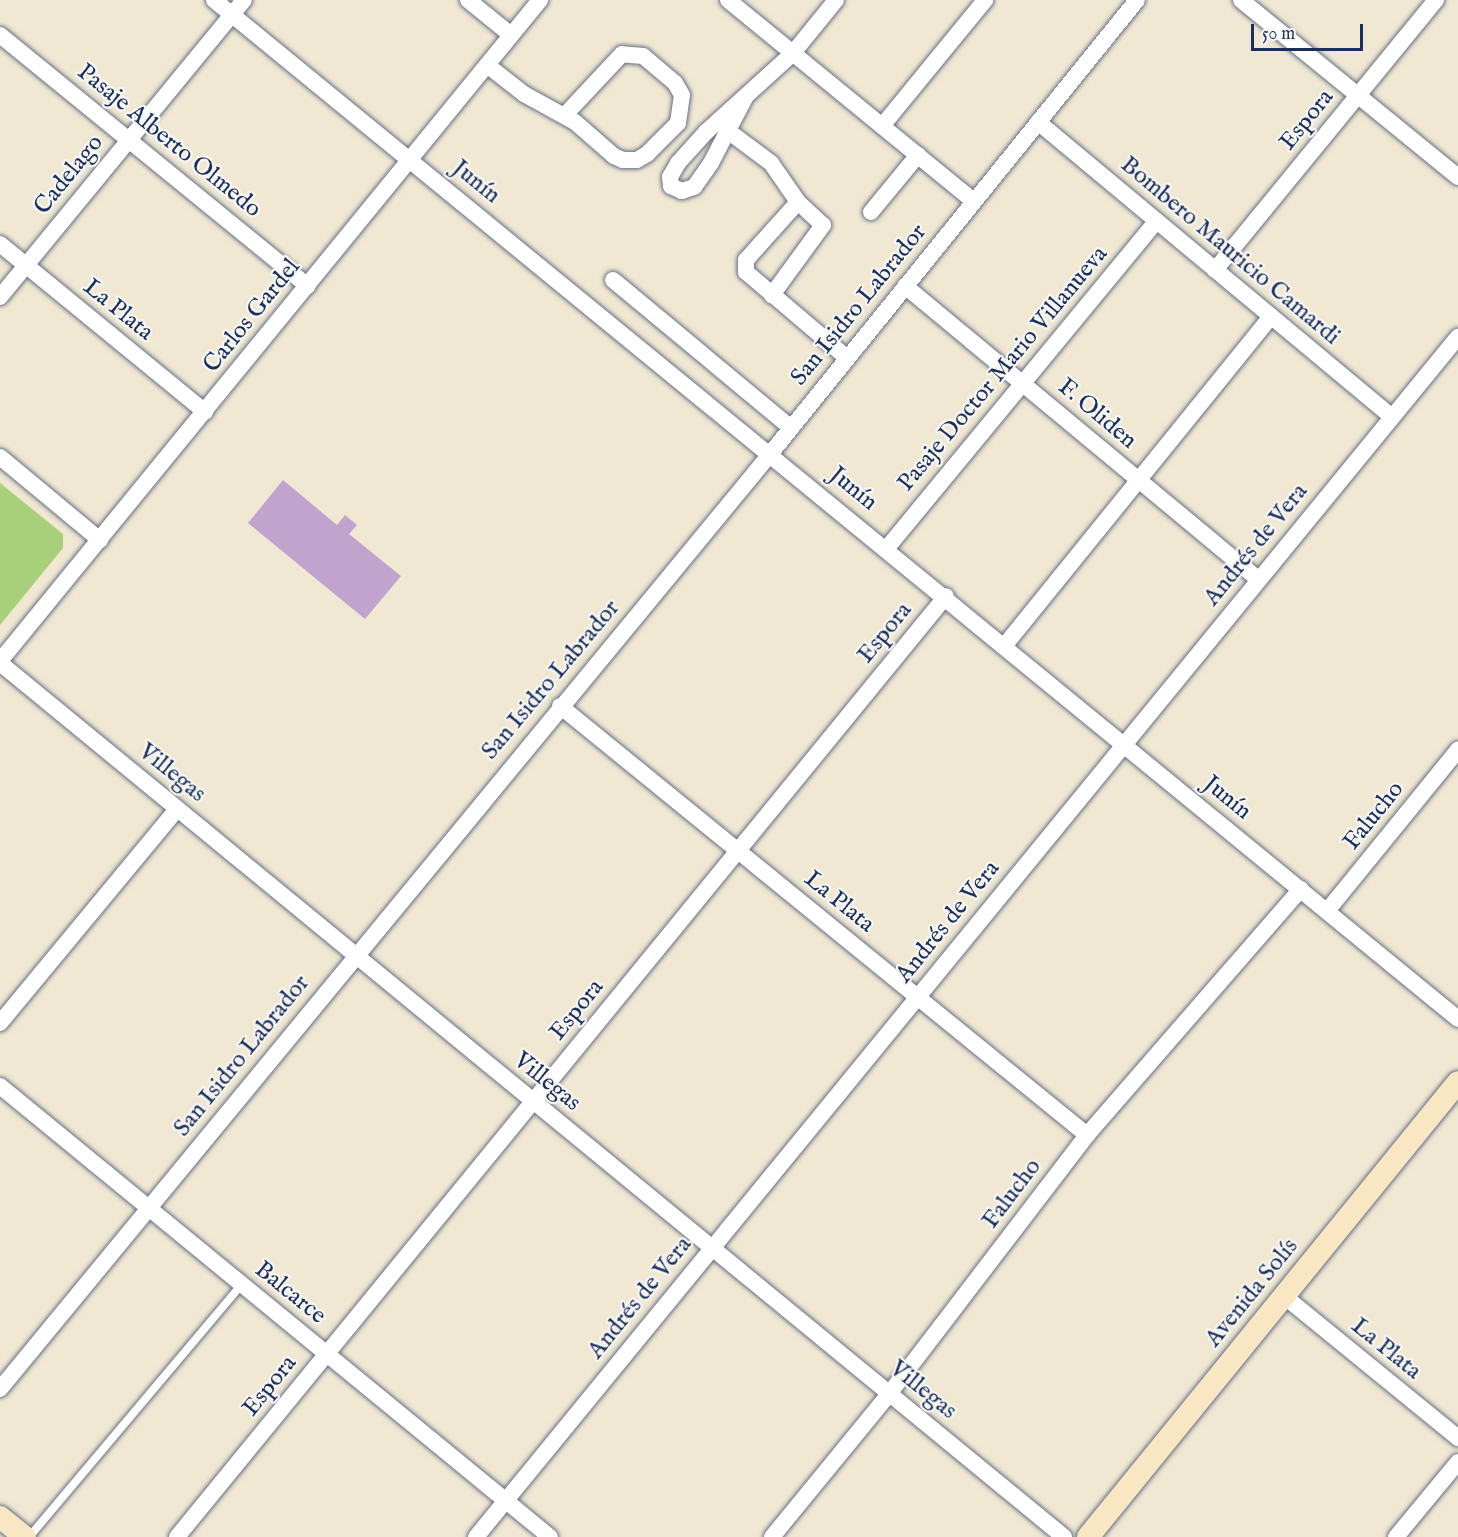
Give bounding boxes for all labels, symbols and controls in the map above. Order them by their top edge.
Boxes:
scale bar [1254,12,1366,50]
text: 50 m [1262,23,1295,46]
street label: Pasaje Alberto Olmedo [71,58,267,224]
street label: Espora [1274,84,1340,156]
street label: Cadelago [28,129,110,221]
street label: Bombero Mauricio Camardi [1114,151,1346,351]
street label: Junín [446,154,506,210]
street label: San Isidro Labrador [785,218,933,392]
street label: Pasaje Doctor Mario Villanueva [892,240,1114,498]
street label: Carlos Gardel [197,253,307,379]
street label: La Plata [77,273,159,347]
street label: F. Oliden [1052,373,1142,455]
street label: Junín [823,461,883,517]
street label: Andrés de Vera [1198,478,1314,612]
street label: San Isidro Labrador [476,594,626,766]
street label: Espora [852,597,918,669]
street label: Villegas [133,737,211,809]
street label: Junín [1197,770,1257,826]
street label: Falucho [1338,776,1410,856]
street label: Andrés de Vera [890,855,1006,989]
street label: La Plata [798,865,880,939]
street label: San Isidro Labrador [168,969,316,1143]
street label: Espora [544,974,610,1046]
street label: Villegas [508,1046,586,1118]
street label: Falucho [976,1153,1048,1235]
street label: Andrés de Vera [582,1231,698,1365]
street label: Avenida Solís [1199,1233,1305,1353]
street label: Balcarce [248,1256,332,1330]
street label: La Plata [1345,1312,1427,1386]
street label: Espora [237,1350,303,1422]
street label: Villegas [884,1354,962,1426]

